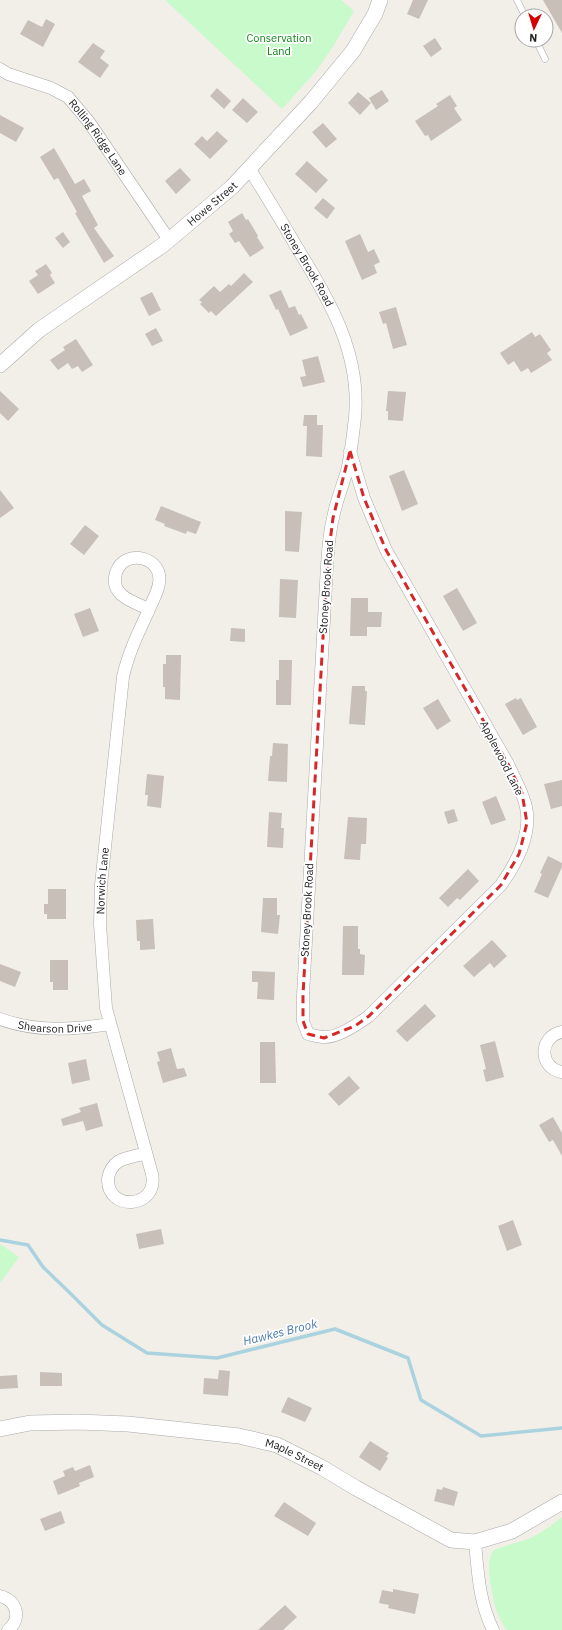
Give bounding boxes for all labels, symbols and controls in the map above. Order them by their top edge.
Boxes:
north arrow [514,8,554,48]
park label: Conservation Land [247,31,312,58]
text: N [529,31,538,45]
street label: Rolling Ridge Lane [66,96,130,178]
street label: Howe Street [184,179,240,229]
street label: Stoney Brook Road [277,221,337,309]
street label: Stoney Brook Road [316,540,336,634]
street label: Applewood Lane [477,718,527,798]
street label: Norwich Lane [93,847,112,915]
street label: Stoney Brook Road [298,863,316,957]
street label: Shearson Drive [17,1017,93,1036]
water label: Hawkes Brook [241,1315,319,1348]
street label: Maple Street [264,1435,326,1474]

